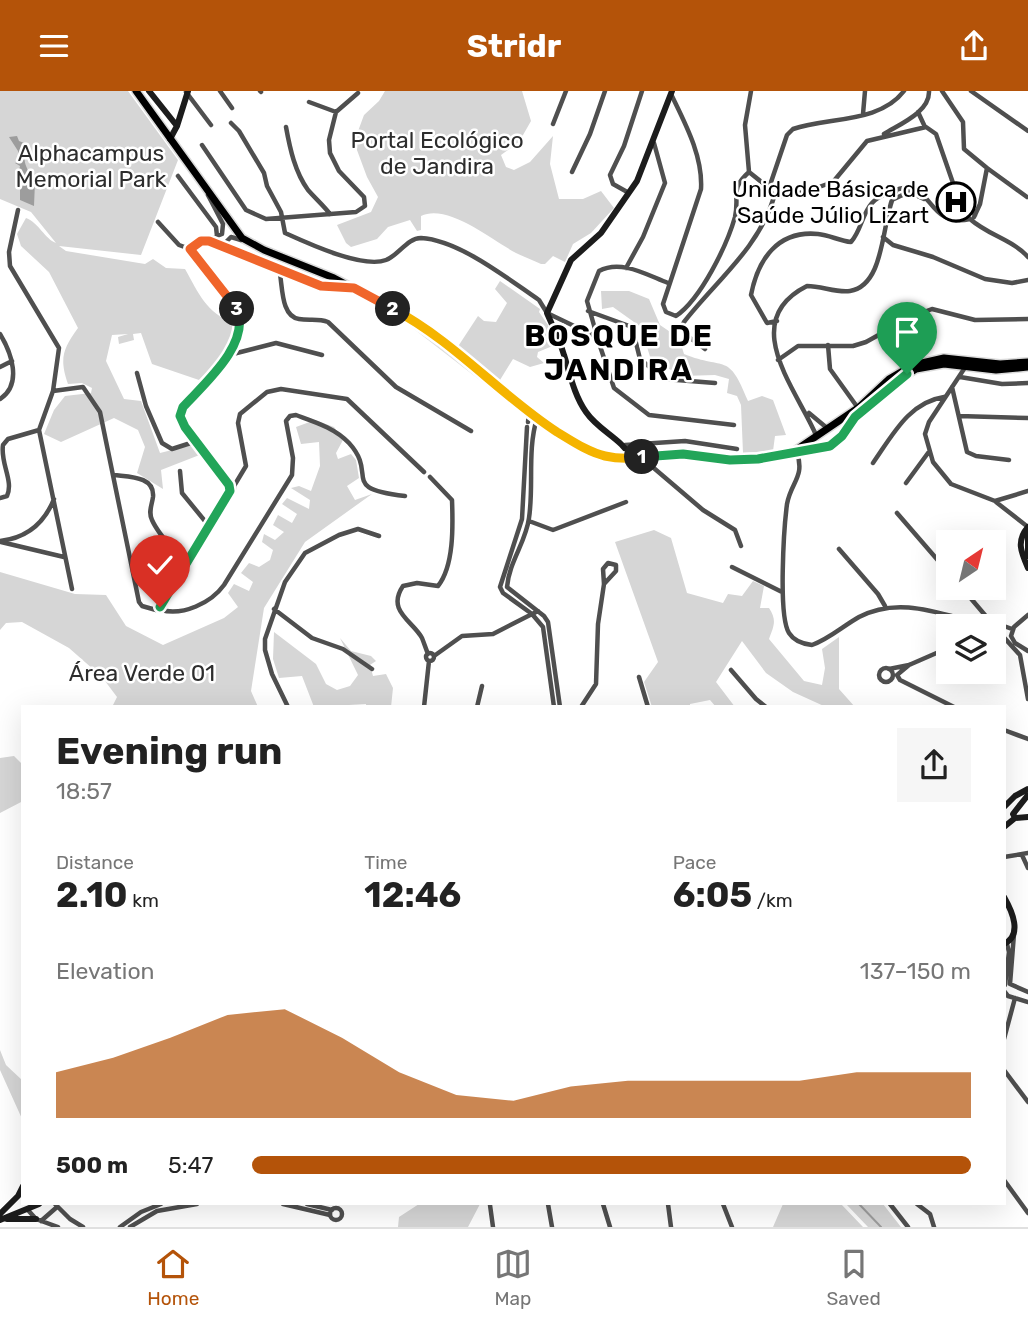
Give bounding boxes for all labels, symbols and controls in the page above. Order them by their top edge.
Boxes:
icon: menu [35,27,73,65]
text: Stridr [467,27,561,65]
icon: share [955,27,993,65]
park label: Portal Ecológico de Jandira [350,126,524,180]
park label: Alphacampus Memorial Park [16,139,167,193]
place label: Unidade Básica de Saúde Júlio Lizart [732,175,929,229]
hospital icon: Unidade Básica de Saúde Júlio Lizart [935,181,977,223]
pin: 3 [219,291,254,326]
pin: 2 [376,291,410,326]
text: 3 [230,297,243,320]
text: 2 [386,297,399,320]
pin [877,302,937,374]
icon: arrive [888,313,926,351]
district label: BOSQUE DE JANDIRA [524,318,714,388]
pin: 1 [624,439,660,475]
text: 1 [637,445,646,468]
north arrow [936,530,1006,600]
map controls [936,530,1006,684]
pin [130,535,190,607]
icon: check [141,546,179,584]
button: layers [936,614,1006,684]
park label: Área Verde 01 [69,659,215,687]
text: Evening run [56,728,282,774]
button: share [897,728,971,802]
text: 18:57 [56,777,112,805]
text: Distance [56,851,134,874]
text: Time [364,851,407,874]
text: Pace [673,851,716,874]
text: 2.10 [56,874,128,916]
text: 12:46 [364,874,461,916]
text: 6:05 [673,874,752,916]
text: km [128,889,159,912]
text: /km [752,889,793,912]
text: Elevation [56,957,155,985]
text: 137–150 m [860,957,971,985]
text: 500 m [56,1151,128,1179]
text: 5:47 [168,1151,213,1179]
tab: Home [147,1245,199,1310]
tab: Map [494,1245,532,1310]
tab: Saved [826,1245,881,1310]

